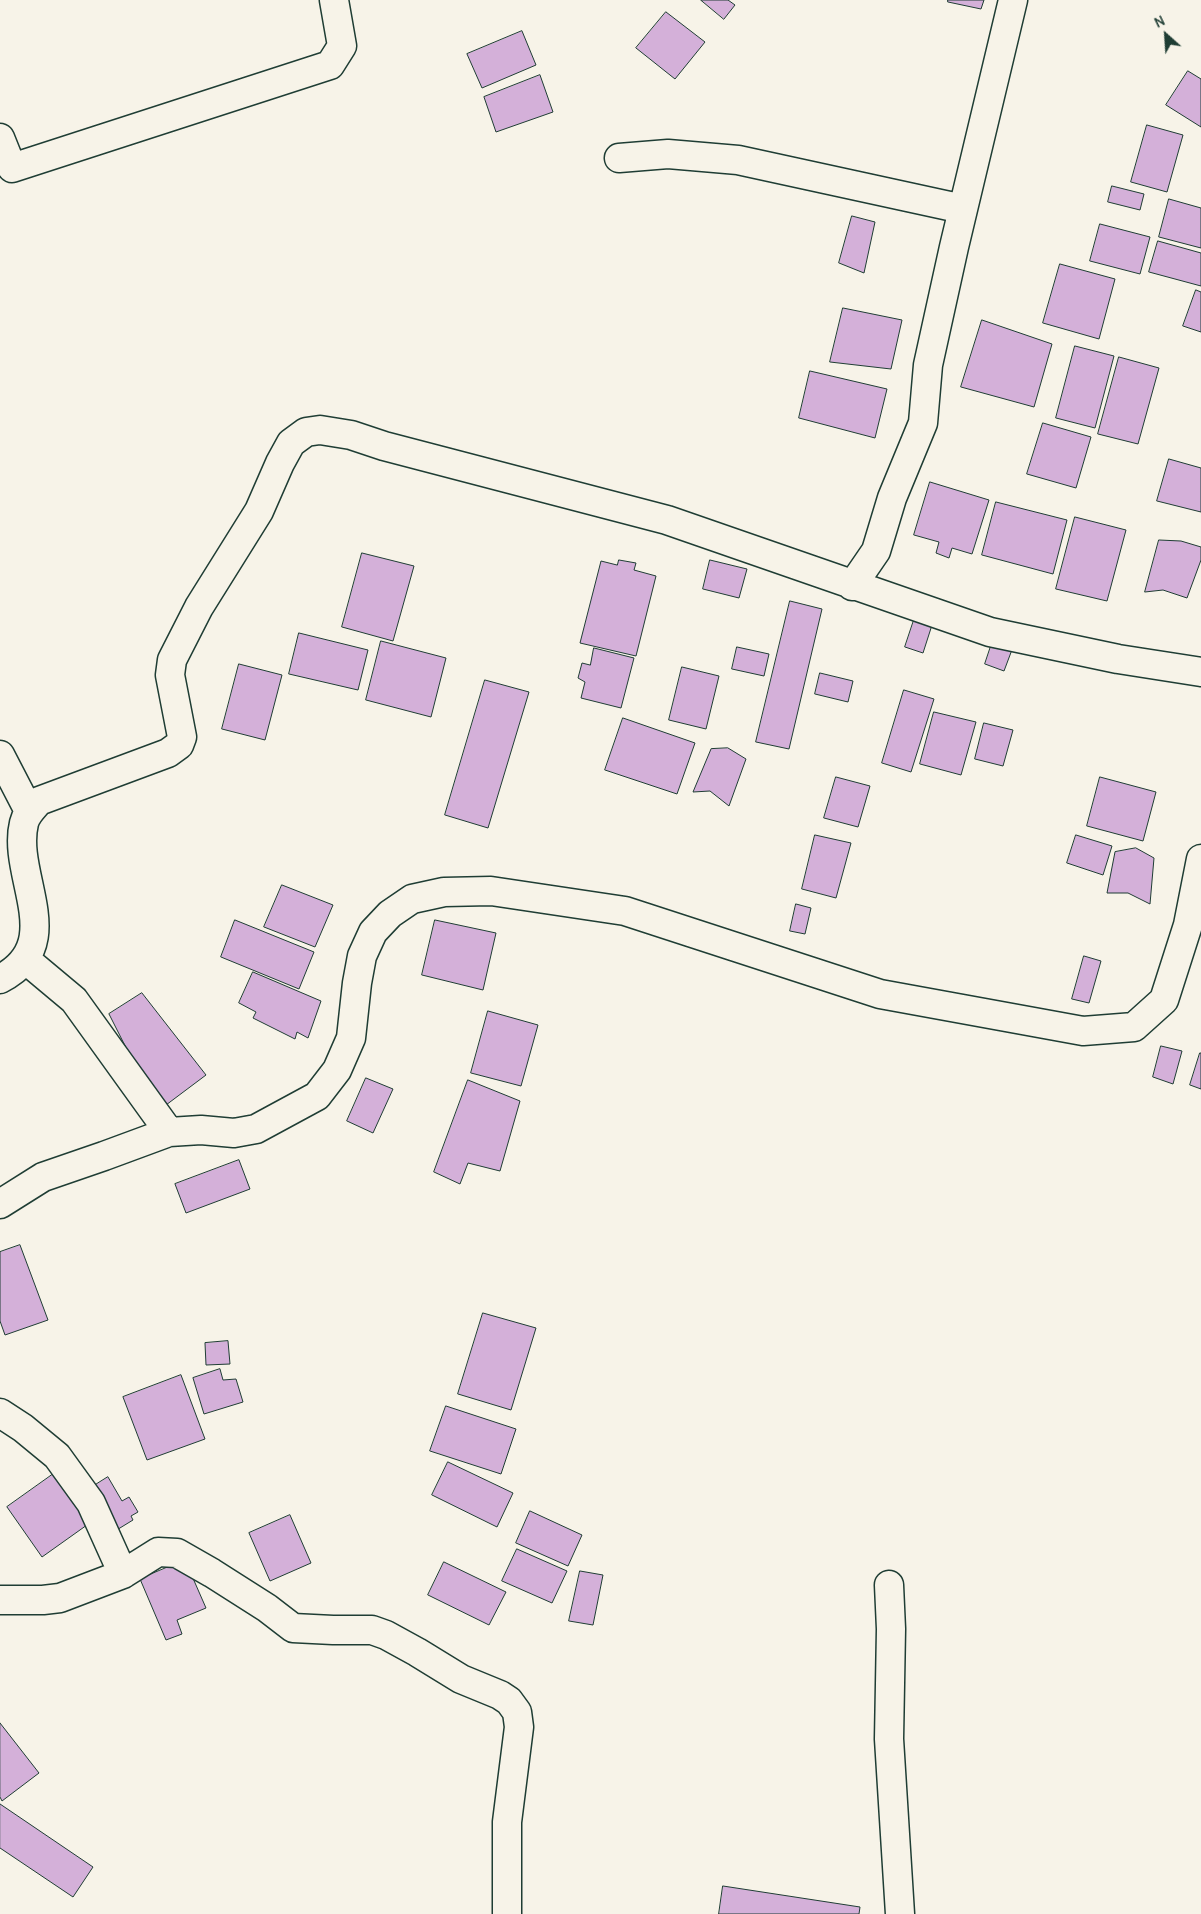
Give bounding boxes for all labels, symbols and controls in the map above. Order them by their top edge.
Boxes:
north arrow [1141,10,1191,60]
text: N [1151,11,1168,32]

